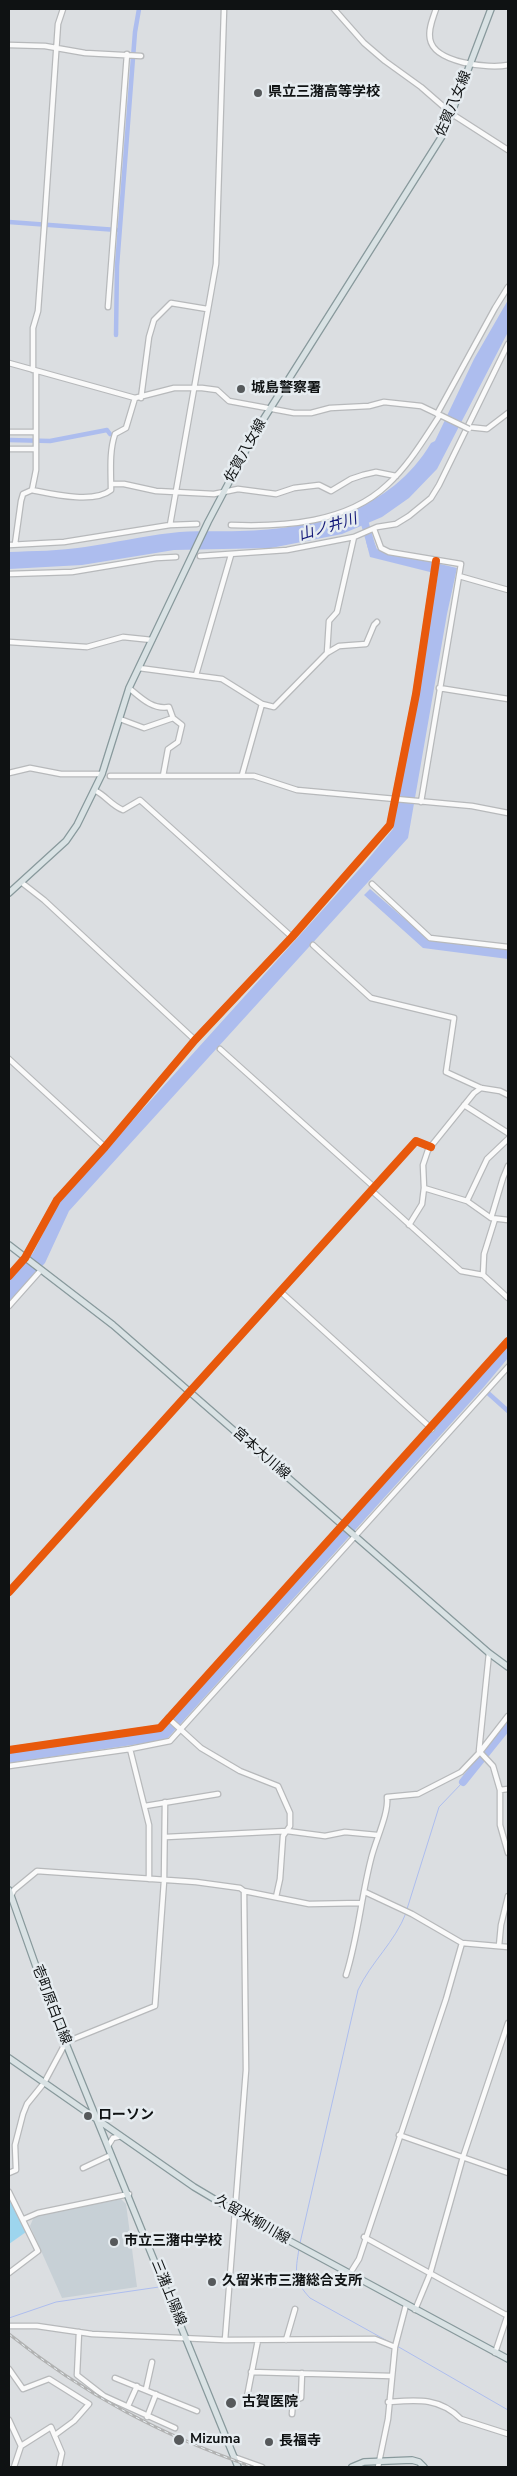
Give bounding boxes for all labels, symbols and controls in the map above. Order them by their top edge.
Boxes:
street label: 佐賀八女線 [433,69,475,139]
place label: 県立三潴高等学校 [268,85,380,101]
marker: 県立三潴高等学校 [252,87,264,99]
place label: 城島警察署 [251,381,321,397]
marker: 城島警察署 [235,383,247,395]
street label: 佐賀八女線 [222,416,270,486]
water label: 山ノ井川 [297,511,359,545]
street label: 宮本大川線 [229,1425,293,1483]
street label: 壱町原白口線 [28,1963,74,2047]
place label: ローソン [98,2108,154,2124]
marker: ローソン [82,2110,94,2122]
street label: 久留米柳川線 [211,2192,293,2248]
place label: 市立三潴中学校 [124,2234,222,2250]
marker: 市立三潴中学校 [108,2236,120,2248]
street label: 三潴上陽線 [147,2257,189,2329]
place label: 久留米市三潴総合支所 [222,2274,362,2290]
marker: 久留米市三潴総合支所 [206,2276,218,2288]
place label: 古賀医院 [242,2395,298,2411]
marker: 古賀医院 [224,2396,238,2410]
place label: Mizuma [190,2432,240,2448]
marker: Mizuma [172,2433,186,2447]
place label: 長福寺 [279,2434,321,2450]
marker: 長福寺 [263,2436,275,2448]

